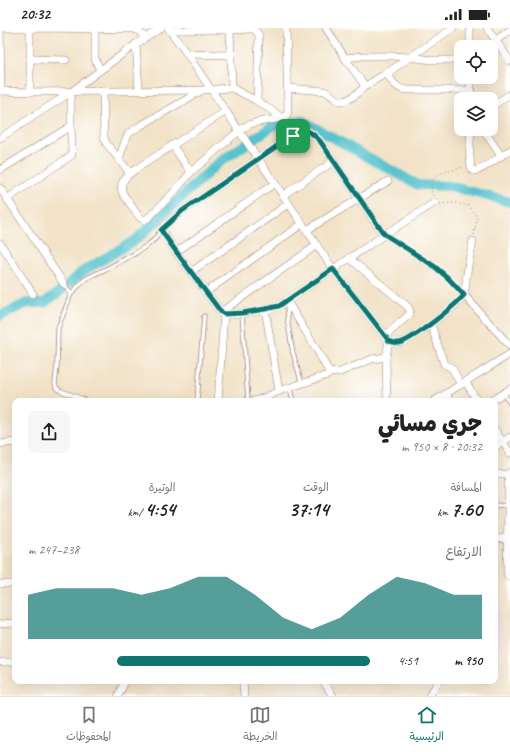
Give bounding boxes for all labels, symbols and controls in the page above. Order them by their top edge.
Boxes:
text: 20:32 [20,5,50,24]
map controls [454,40,498,136]
button: locate [454,40,498,84]
button: layers [454,92,498,136]
pin [276,119,310,153]
icon: arrive [282,125,304,147]
text: جري مسائي [378,410,482,438]
button: share [28,411,70,453]
text: 20:32 · 8 × 950 m [401,439,482,455]
text: الوتيرة [149,480,175,494]
text: الوقت [303,480,329,494]
text: المسافة [451,480,482,494]
text: 4:54 [145,497,175,522]
text: 37:14 [289,497,329,522]
text: 7.60 [451,497,482,522]
text: /km [128,505,145,519]
text: km [437,505,451,519]
text: 238–247 m [28,542,79,558]
text: الارتفاع [446,544,482,560]
text: 4:51 [398,653,418,669]
text: 950 m [454,653,482,669]
tab: المحفوظات [66,704,111,746]
tab: الخريطة [243,704,278,746]
tab: الرئيسية [410,704,444,746]

